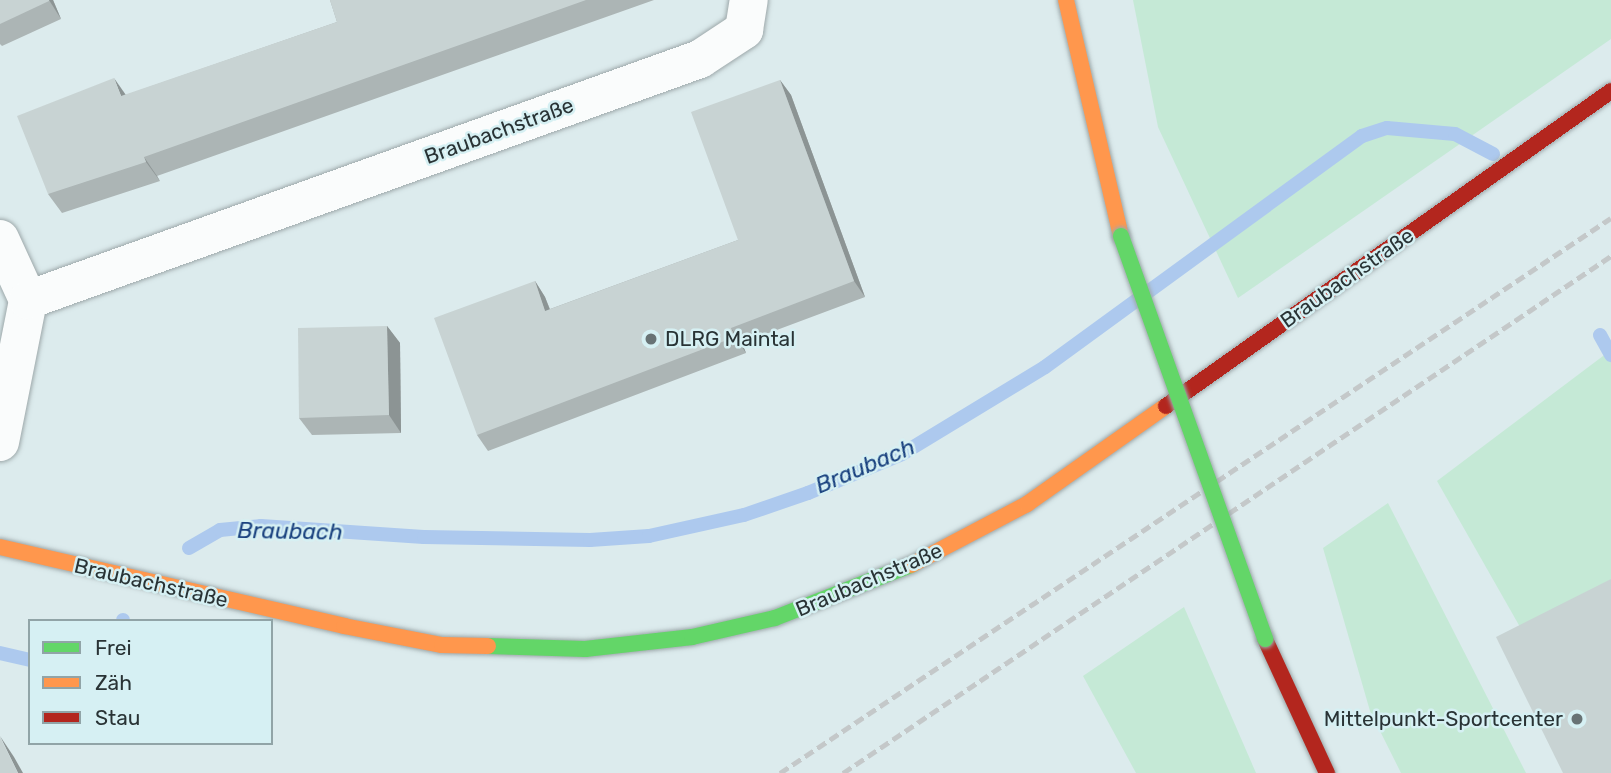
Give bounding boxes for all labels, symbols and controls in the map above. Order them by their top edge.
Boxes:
street label: Braubachstraße [421,92,577,170]
street label: Braubachstraße [1275,223,1419,333]
place label: DLRG Maintal [665,326,795,352]
marker: DLRG Maintal [643,331,659,347]
water label: Braubach [811,433,919,499]
water label: Braubach [237,516,343,546]
street label: Braubachstraße [792,538,946,622]
street label: Braubachstraße [72,553,230,613]
legend [28,619,273,745]
text: Frei [95,635,132,660]
text: Zäh [95,670,132,695]
text: Stau [95,705,141,730]
place label: Mittelpunkt-Sportcenter [1324,706,1563,732]
marker: Mittelpunkt-Sportcenter [1569,711,1585,727]

